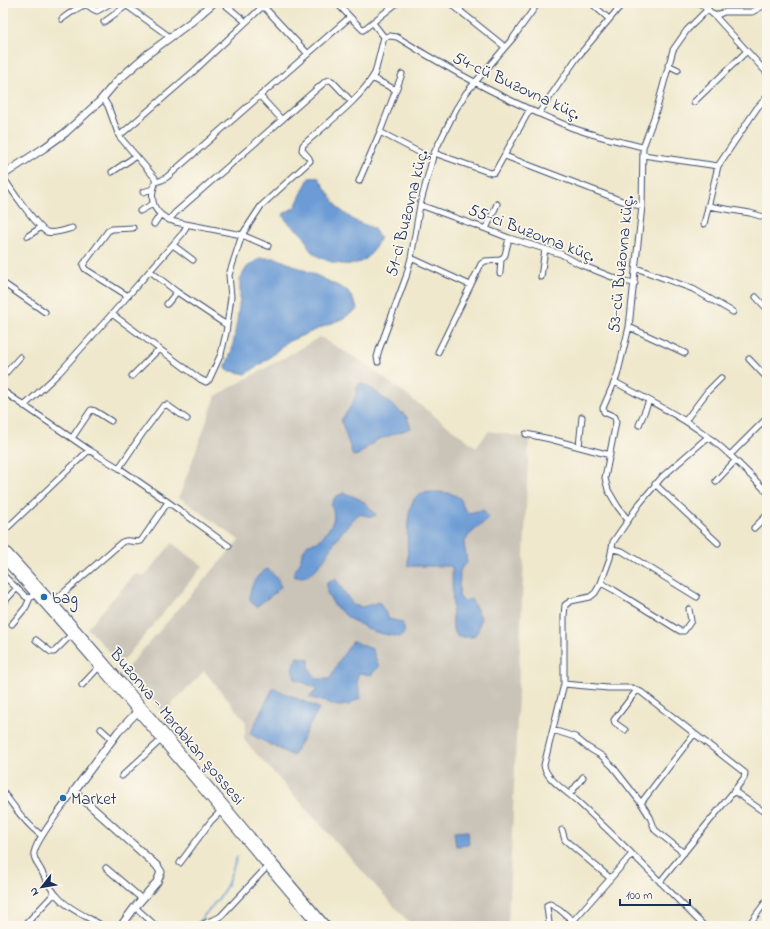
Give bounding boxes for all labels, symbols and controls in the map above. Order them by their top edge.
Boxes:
street label: 54-cü Buzovna küç. [448,46,585,127]
street label: 51-ci Buzovna küç. [380,147,435,279]
street label: 53-cü Buzovna küç. [602,194,641,334]
street label: 55-ci Buzovna küç. [464,198,599,269]
place label: bag [52,586,78,613]
marker: bag [39,592,49,602]
street label: Buzonva - Mərdəkan şossesi [103,642,250,811]
place label: Market [71,787,117,812]
marker: Market [58,793,68,803]
north arrow [22,867,62,907]
scale bar [620,881,690,907]
text: N [26,884,43,899]
text: 100 m [626,887,653,905]

